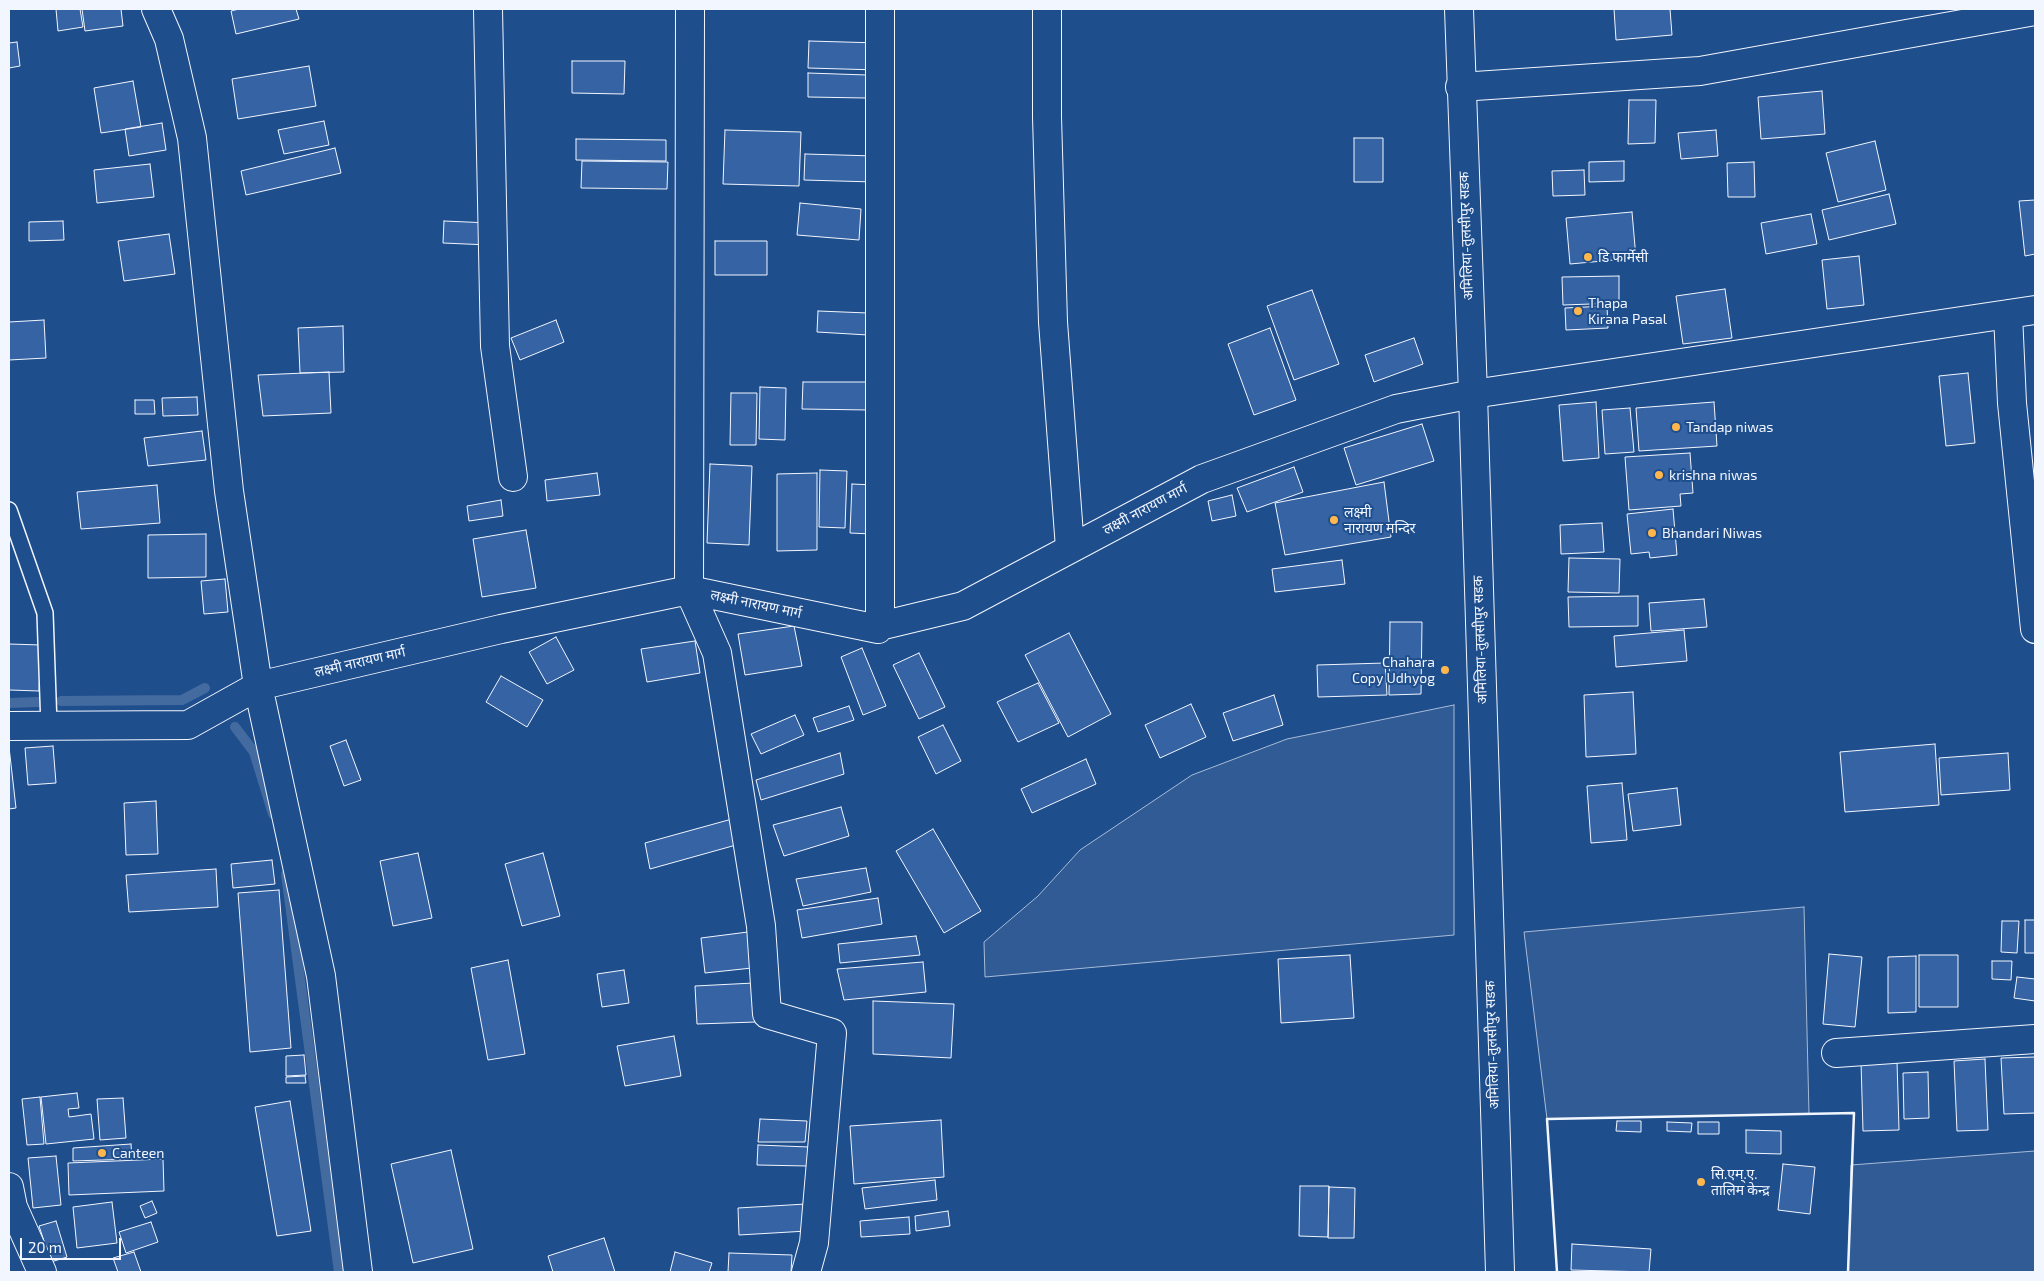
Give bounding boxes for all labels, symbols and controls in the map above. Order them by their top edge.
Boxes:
street label: अमिलिया-तुलसीपुर सडक [1455,171,1477,301]
place label: डि फार्मेसी [1598,249,1648,265]
marker: डि फार्मेसी [1582,251,1594,263]
place label: Thapa Kirana Pasal [1588,295,1667,328]
marker: Thapa Kirana Pasal [1572,305,1584,317]
place label: Tandap niwas [1686,419,1773,435]
marker: Tandap niwas [1670,421,1682,433]
place label: krishna niwas [1669,467,1757,483]
marker: krishna niwas [1653,469,1665,481]
street label: लक्ष्मी नारायण मार्ग [1100,480,1190,538]
place label: लक्ष्मी नारायण मन्दिर [1344,504,1416,536]
marker: लक्ष्मी नारायण मन्दिर [1328,514,1340,526]
place label: Bhandari Niwas [1662,525,1762,541]
marker: Bhandari Niwas [1646,527,1658,539]
street label: अमिलिया-तुलसीपुर सडक [1469,575,1491,705]
street label: लक्ष्मी नारायण मार्ग [709,586,803,622]
street label: लक्ष्मी नारायण मार्ग [313,643,407,681]
place label: Chahara Copy Udhyog [1352,654,1435,686]
marker: Chahara Copy Udhyog [1439,664,1451,676]
street label: अमिलिया-तुलसीपुर सडक [1481,980,1503,1110]
place label: Canteen [112,1145,164,1161]
marker: Canteen [96,1147,108,1159]
place label: सि.एम्.ए. तालिम केन्द्र [1711,1166,1770,1198]
marker: सि.एम्.ए. तालिम केन्द्र [1695,1176,1707,1188]
scale bar [22,1228,124,1260]
text: 20 m [28,1238,62,1256]

